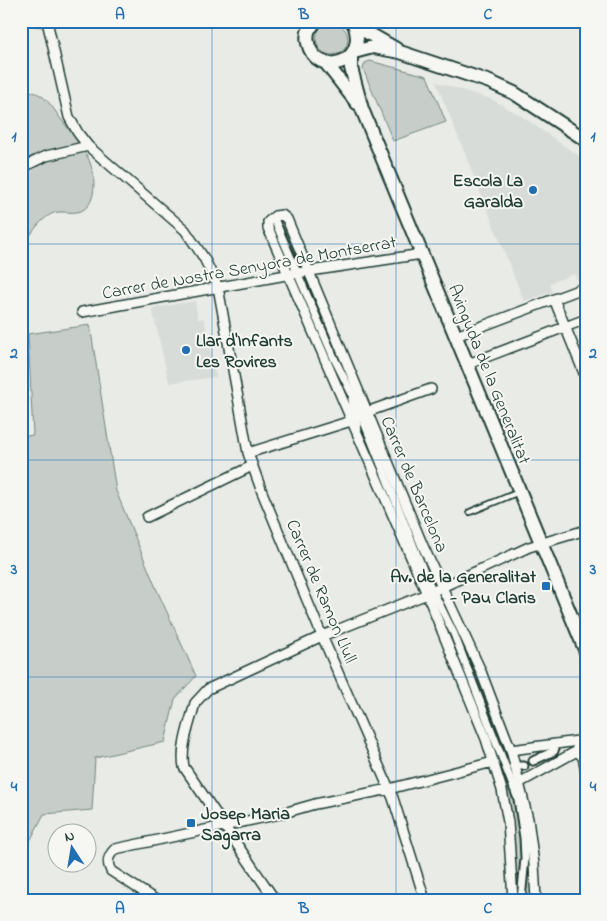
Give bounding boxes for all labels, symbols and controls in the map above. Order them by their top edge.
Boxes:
text: A [115,3,125,27]
text: B [298,3,310,27]
text: C [484,3,493,27]
text: 1 [11,125,17,149]
text: 1 [590,125,596,149]
place label: Escola La Garalda [452,169,523,216]
marker: Escola La Garalda [527,184,539,196]
street label: Carrer de Nostra Senyora de Montserrat [100,230,399,308]
street label: Avinguda de la Generalitat [439,281,536,469]
place label: Llar d'Infants Les Rovires [196,329,293,376]
text: 2 [9,342,18,366]
text: 2 [588,342,597,366]
marker: Llar d'Infants Les Rovires [180,344,192,356]
street label: Carrer de Barcelona [373,412,454,557]
street label: Carrer de Ramon Llull [278,516,362,668]
text: 3 [10,558,18,582]
text: 3 [589,558,597,582]
place label: Av. de la Generalitat - Pau Claris [390,565,537,612]
marker: Av. de la Generalitat - Pau Claris [540,580,552,592]
text: 4 [10,775,18,799]
text: 4 [589,775,597,799]
place label: Josep Maria Sagarra [201,802,290,850]
marker: Josep Maria Sagarra [185,817,197,829]
north arrow [48,824,98,874]
text: N [63,825,76,848]
text: A [115,897,125,921]
text: B [298,897,310,921]
text: C [484,897,493,921]

